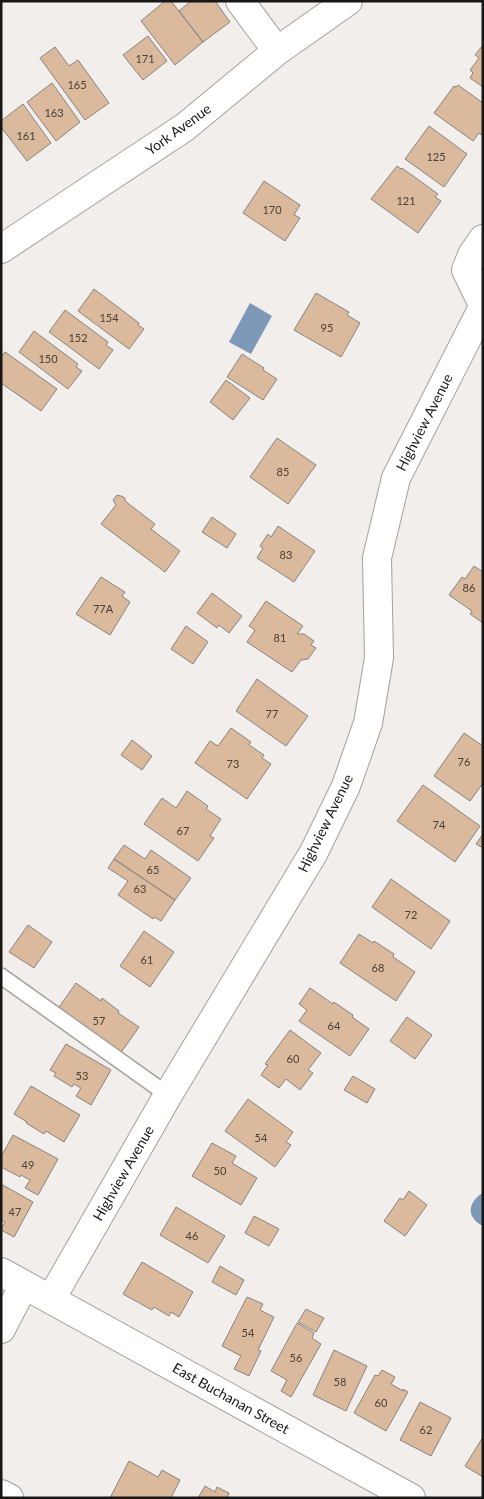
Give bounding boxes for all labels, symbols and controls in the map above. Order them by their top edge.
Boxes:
house number: 171 [135,52,155,65]
house number: 165 [67,78,87,91]
street label: York Avenue [142,100,214,158]
house number: 163 [44,106,64,119]
house number: 161 [16,129,36,142]
house number: 125 [426,150,446,163]
house number: 121 [396,194,416,207]
house number: 170 [262,203,282,216]
house number: 154 [99,311,119,324]
house number: 95 [321,321,333,334]
house number: 152 [68,331,88,344]
house number: 150 [38,352,58,365]
street label: Highview Avenue [392,370,456,474]
house number: 85 [277,465,289,478]
house number: 83 [280,548,292,561]
house number: 86 [463,581,475,594]
house number: 77A [93,602,114,615]
house number: 81 [274,631,286,644]
house number: 77 [266,707,278,720]
house number: 76 [458,755,470,768]
house number: 73 [227,757,239,770]
street label: Highview Avenue [294,771,356,875]
house number: 74 [433,818,446,831]
house number: 67 [177,824,189,837]
house number: 65 [147,863,159,876]
house number: 63 [134,882,146,895]
house number: 72 [405,908,417,921]
house number: 61 [141,953,153,966]
house number: 68 [372,961,384,974]
house number: 57 [93,1014,105,1027]
house number: 64 [328,1019,341,1032]
house number: 60 [287,1052,300,1065]
house number: 53 [76,1069,88,1082]
street label: Highview Avenue [89,1122,157,1224]
house number: 54 [255,1131,268,1144]
house number: 49 [22,1158,34,1171]
house number: 50 [214,1164,227,1177]
house number: 47 [9,1205,21,1218]
house number: 46 [186,1229,198,1242]
house number: 54 [242,1326,255,1339]
house number: 56 [290,1351,302,1364]
street label: East Buchanan Street [170,1359,292,1437]
house number: 58 [334,1375,346,1388]
house number: 60 [375,1396,388,1409]
house number: 62 [420,1423,432,1436]

